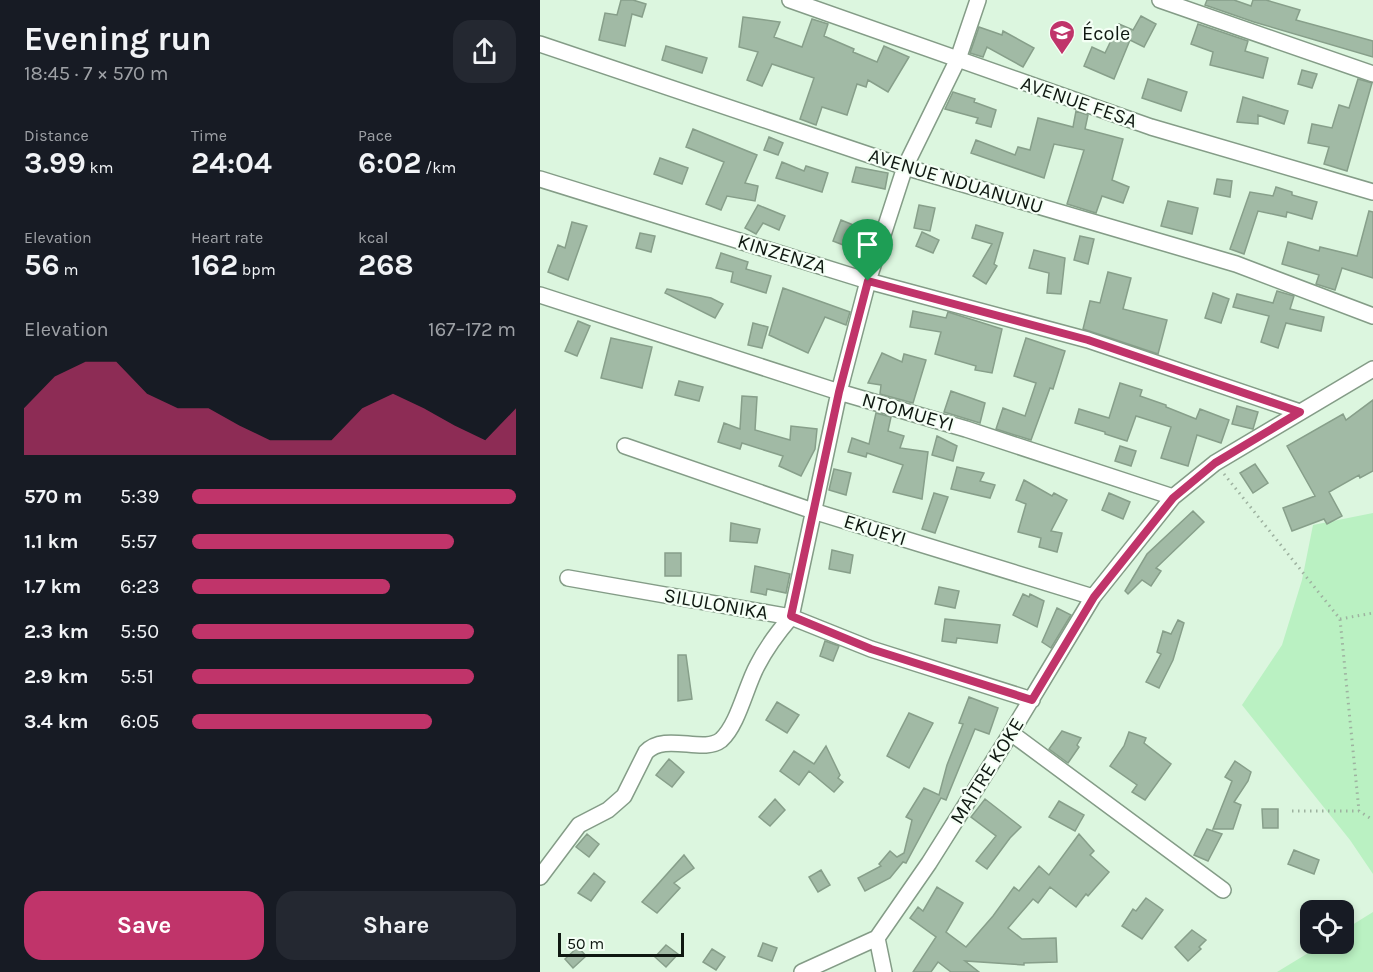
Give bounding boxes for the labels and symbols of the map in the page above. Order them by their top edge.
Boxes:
school or university icon: École [1047,18,1077,56]
place label: École [1082,21,1130,45]
street label: AVENUE FESA [1018,71,1140,133]
street label: AVENUE NDUANUNU [866,144,1046,218]
pin [842,219,893,281]
street label: KINZENZA [735,230,829,278]
street label: NTOMUEYI [859,388,957,436]
street label: EKUEYI [841,510,909,550]
street label: SILULONIKA [662,584,770,624]
street label: MAÎTRE KOKE [945,714,1029,828]
scale bar [558,930,684,958]

